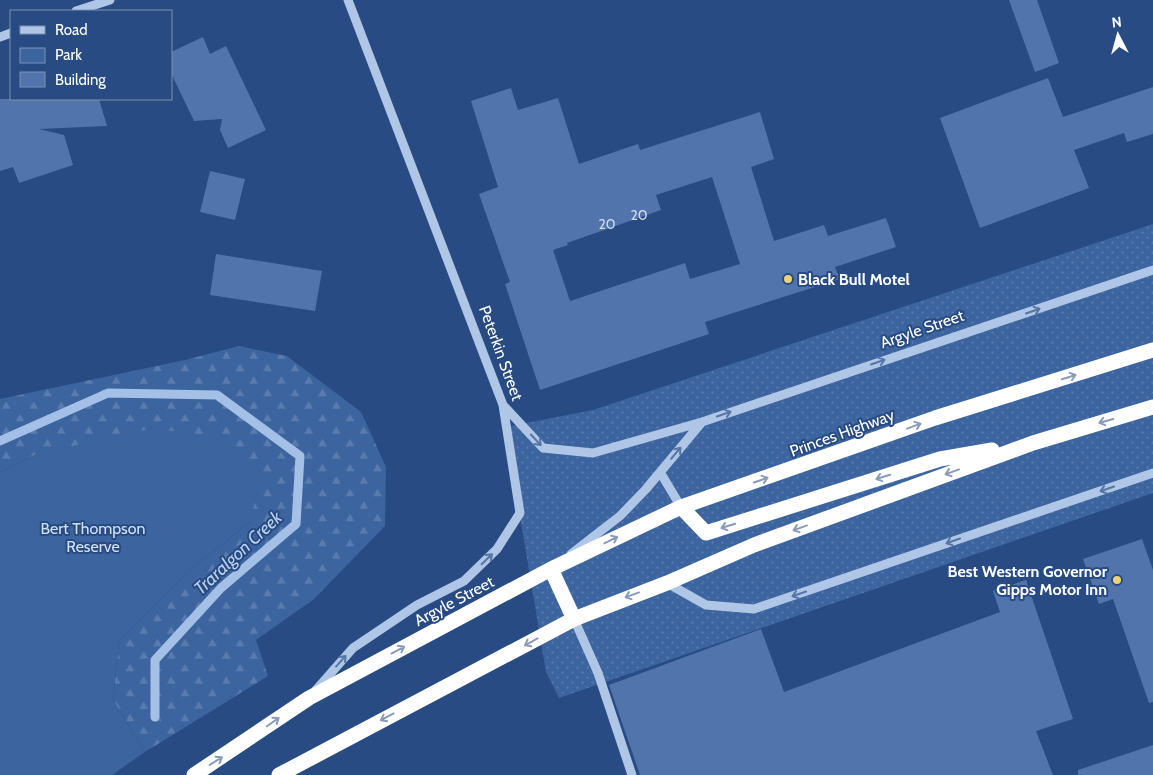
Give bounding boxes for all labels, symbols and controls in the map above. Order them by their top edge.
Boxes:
legend [10,10,172,100]
north arrow [1093,10,1143,60]
text: N [1111,13,1123,32]
text: Road [55,21,88,39]
text: Park [55,46,82,64]
text: Building [55,71,106,89]
house number: 20 [630,206,648,224]
house number: 20 [598,215,616,233]
place label: Black Bull Motel [798,270,910,289]
marker: Black Bull Motel [782,273,794,285]
street label: Peterkin Street [475,303,527,404]
one-way arrow [1024,305,1040,315]
street label: Argyle Street [878,306,967,352]
one-way arrow [870,357,886,366]
one-way arrow [1061,372,1077,381]
street label: Princes Highway [787,405,897,461]
one-way arrow [716,409,732,418]
one-way arrow [1099,417,1115,427]
one-way arrow [906,420,922,430]
one-way arrow [530,434,542,447]
one-way arrow [670,447,681,460]
one-way arrow [945,468,960,477]
one-way arrow [876,473,892,483]
one-way arrow [753,474,769,484]
one-way arrow [1100,485,1115,494]
water label: Traralgon Creek [189,506,288,599]
park label: Bert Thompson Reserve [40,519,146,556]
one-way arrow [720,521,736,531]
one-way arrow [792,524,808,533]
one-way arrow [603,535,618,545]
one-way arrow [945,537,961,547]
one-way arrow [481,553,494,565]
place label: Best Western Governor Gipps Motor Inn [948,562,1108,599]
street label: Argyle Street [411,572,498,630]
marker: Best Western Governor Gipps Motor Inn [1111,574,1123,586]
one-way arrow [792,590,807,599]
one-way arrow [625,591,641,600]
one-way arrow [524,637,539,647]
one-way arrow [390,645,405,654]
one-way arrow [335,655,347,668]
one-way arrow [381,713,395,723]
one-way arrow [266,717,280,727]
one-way arrow [208,756,222,766]

